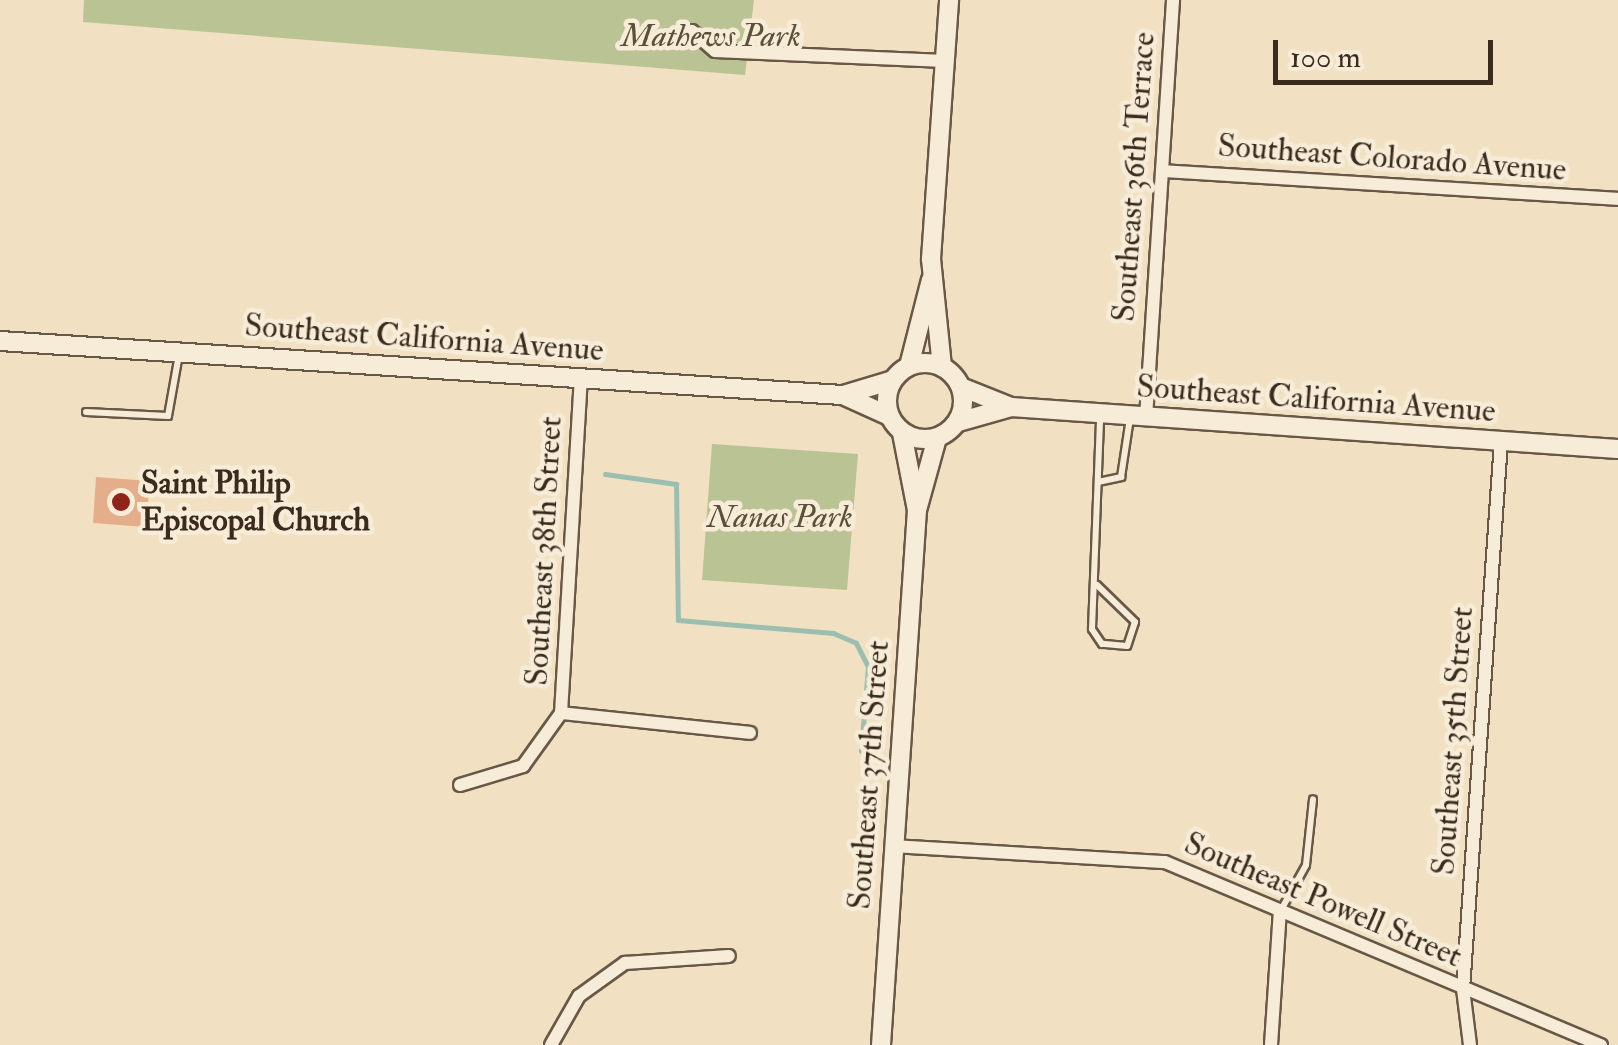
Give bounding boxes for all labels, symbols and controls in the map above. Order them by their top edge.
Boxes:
park label: Mathews Park [621,17,801,55]
scale bar [1278,20,1498,82]
street label: Southeast 36th Terrace [1105,31,1163,323]
text: 100 m [1290,39,1361,76]
street label: Southeast Colorado Avenue [1217,127,1567,189]
street label: Southeast California Avenue [243,306,605,370]
street label: Southeast California Avenue [1135,367,1497,431]
street label: Southeast 38th Street [518,415,570,687]
place label: Saint Philip Episcopal Church [141,465,370,540]
marker: Saint Philip Episcopal Church [110,491,132,513]
park label: Nanas Park [707,498,853,536]
street label: Southeast 35th Street [1424,606,1482,876]
street label: Southeast 37th Street [840,639,898,911]
street label: Southeast Powell Street [1179,824,1467,976]

